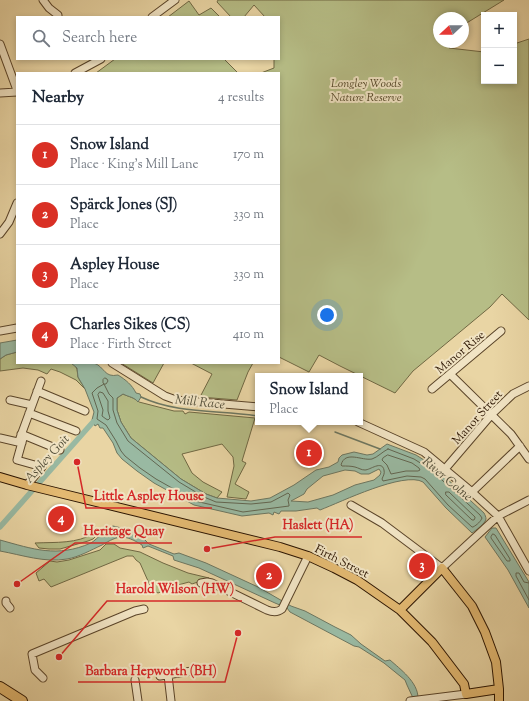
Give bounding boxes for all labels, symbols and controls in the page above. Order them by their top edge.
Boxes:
north arrow [433,12,469,48]
map controls [481,12,517,84]
button: + [481,12,517,48]
search box [16,16,280,60]
icon: search [30,27,52,49]
text: Search here [62,28,137,49]
button: − [481,48,517,84]
park label: Longley Woods Nature Reserve [330,75,402,107]
text: Nearby [32,86,84,110]
text: 4 results [218,89,264,107]
text: Snow Island [70,135,149,156]
text: 1 [43,146,47,164]
text: 170 m [233,146,264,164]
text: Place · King's Mill Lane [70,156,199,174]
text: Spärck Jones (SJ) [70,195,177,216]
text: 2 [42,206,48,224]
text: 330 m [233,206,264,224]
text: Place [70,216,99,234]
text: Aspley House [70,255,159,276]
text: 3 [42,266,48,284]
text: 330 m [233,266,264,284]
text: Place [70,276,99,294]
your location [317,305,337,325]
text: Charles Sikes (CS) [70,315,190,336]
text: 4 [42,326,48,344]
text: 410 m [233,326,264,344]
street label: Manor Rise [432,326,490,379]
text: Place · Firth Street [70,336,171,354]
popup [255,373,363,425]
text: Snow Island [270,380,348,401]
street label: Manor Street [448,386,507,449]
water label: Mill Race [174,391,226,415]
text: Place [270,401,298,419]
water label: Aspley Goit [21,431,74,488]
pin: 1 [296,438,322,468]
water label: River Colne [418,453,476,506]
callout: Little Aspley House [86,483,212,508]
text: Little Aspley House [94,488,204,506]
pin: 4 [48,504,74,534]
callout: Haslett (HA) [275,512,362,537]
text: Haslett (HA) [282,517,354,535]
callout: Heritage Quay [75,518,172,543]
text: Heritage Quay [84,523,165,541]
street label: Firth Street [311,540,372,583]
pin: 3 [409,551,435,581]
pin: 2 [256,561,282,591]
callout: Harold Wilson (HW) [107,576,242,601]
text: Harold Wilson (HW) [116,581,234,599]
callout: Barbara Hepworth (BH) [78,657,225,682]
text: Barbara Hepworth (BH) [85,663,217,681]

